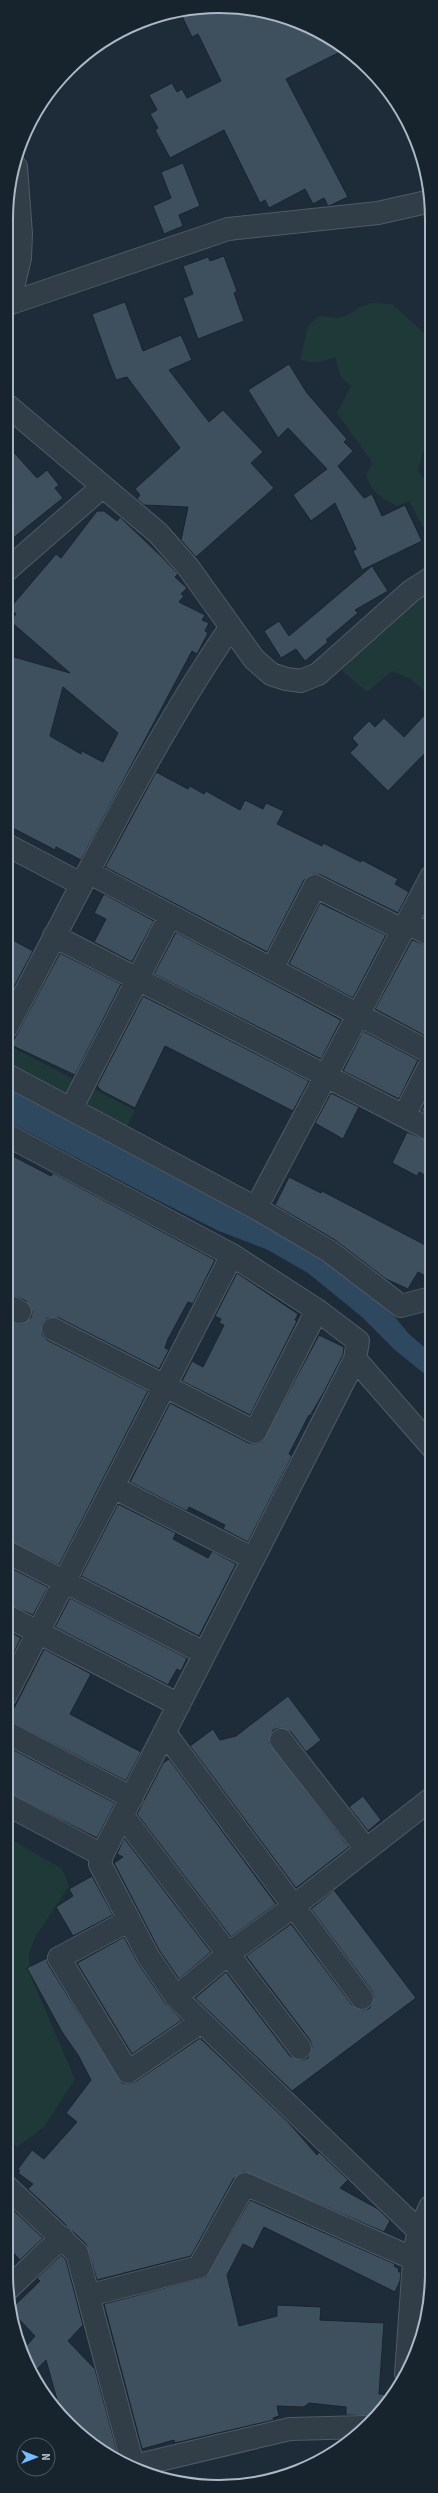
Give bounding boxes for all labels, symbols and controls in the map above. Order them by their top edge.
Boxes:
north arrow [16,2437,56,2477]
text: N [38,2453,53,2461]

